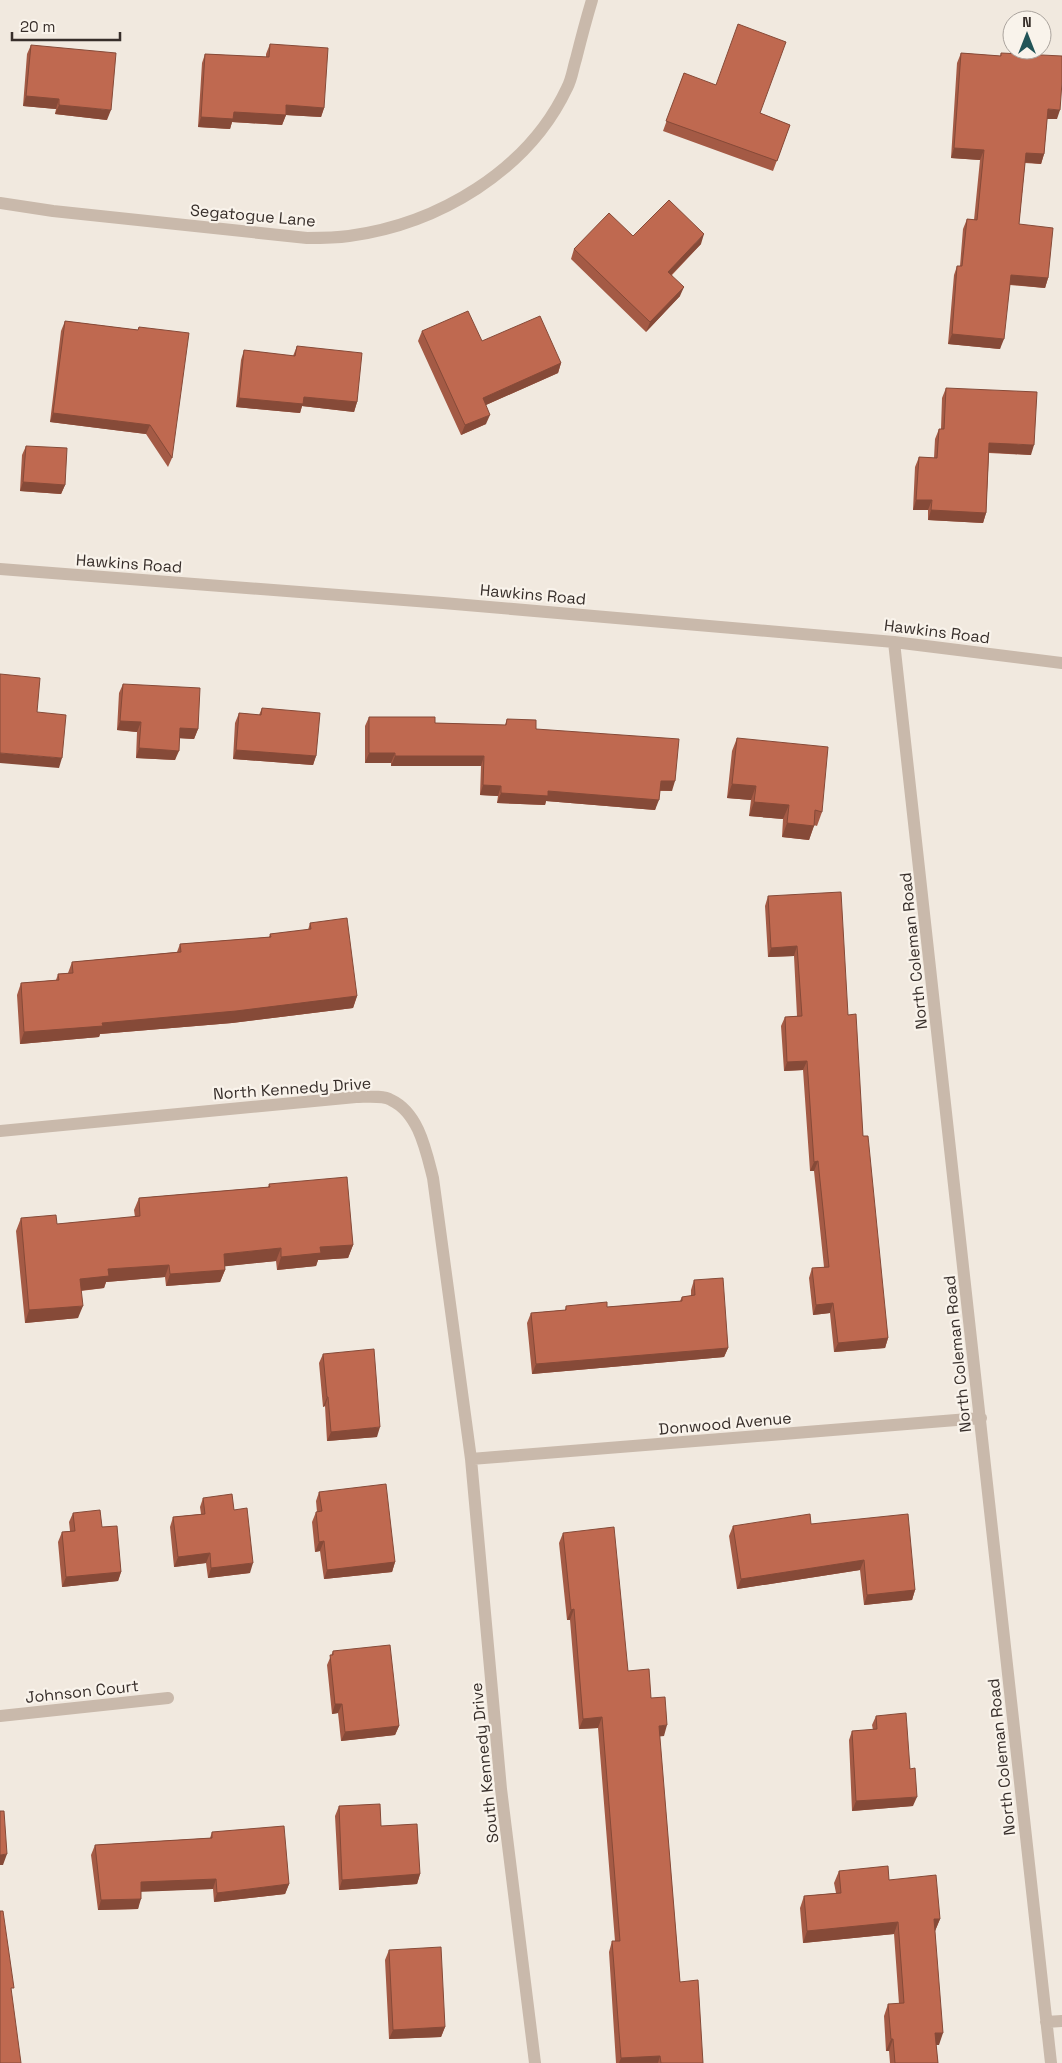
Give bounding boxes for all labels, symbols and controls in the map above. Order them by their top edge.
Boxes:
scale bar [12,10,120,42]
north arrow [1002,10,1052,60]
text: N [1022,13,1032,31]
text: 20 m [20,17,55,36]
street label: Segatogue Lane [189,200,317,231]
street label: Hawkins Road [75,549,183,578]
street label: Hawkins Road [479,579,587,610]
street label: Hawkins Road [883,615,991,648]
street label: North Coleman Road [895,872,932,1030]
street label: North Kennedy Drive [212,1073,372,1104]
street label: North Coleman Road [939,1275,976,1433]
street label: Donwood Avenue [658,1407,792,1440]
street label: Johnson Court [24,1675,140,1708]
street label: North Coleman Road [983,1678,1020,1836]
street label: South Kennedy Drive [466,1682,503,1844]

